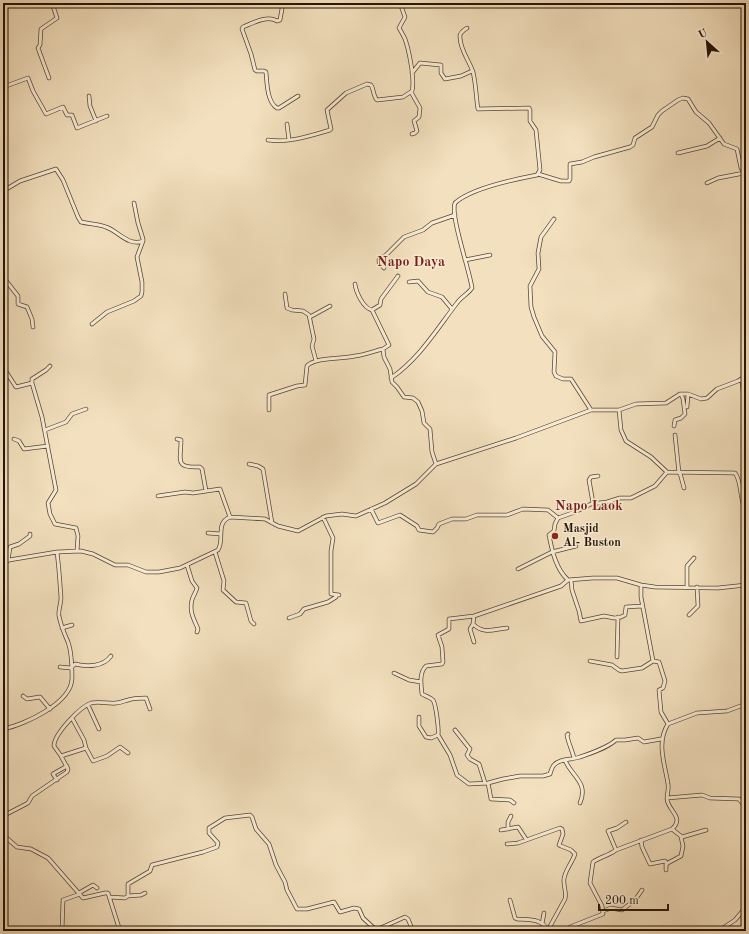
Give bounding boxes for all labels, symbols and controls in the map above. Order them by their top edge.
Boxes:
north arrow [687,22,727,62]
text: U [697,27,710,41]
district label: Napo Daya [377,255,445,269]
district label: Napo Laok [555,499,623,513]
place label: Masjid Al- Buston [563,523,621,549]
marker: Masjid Al- Buston [550,531,560,541]
scale bar [599,886,668,912]
text: 200 m [605,895,639,907]

